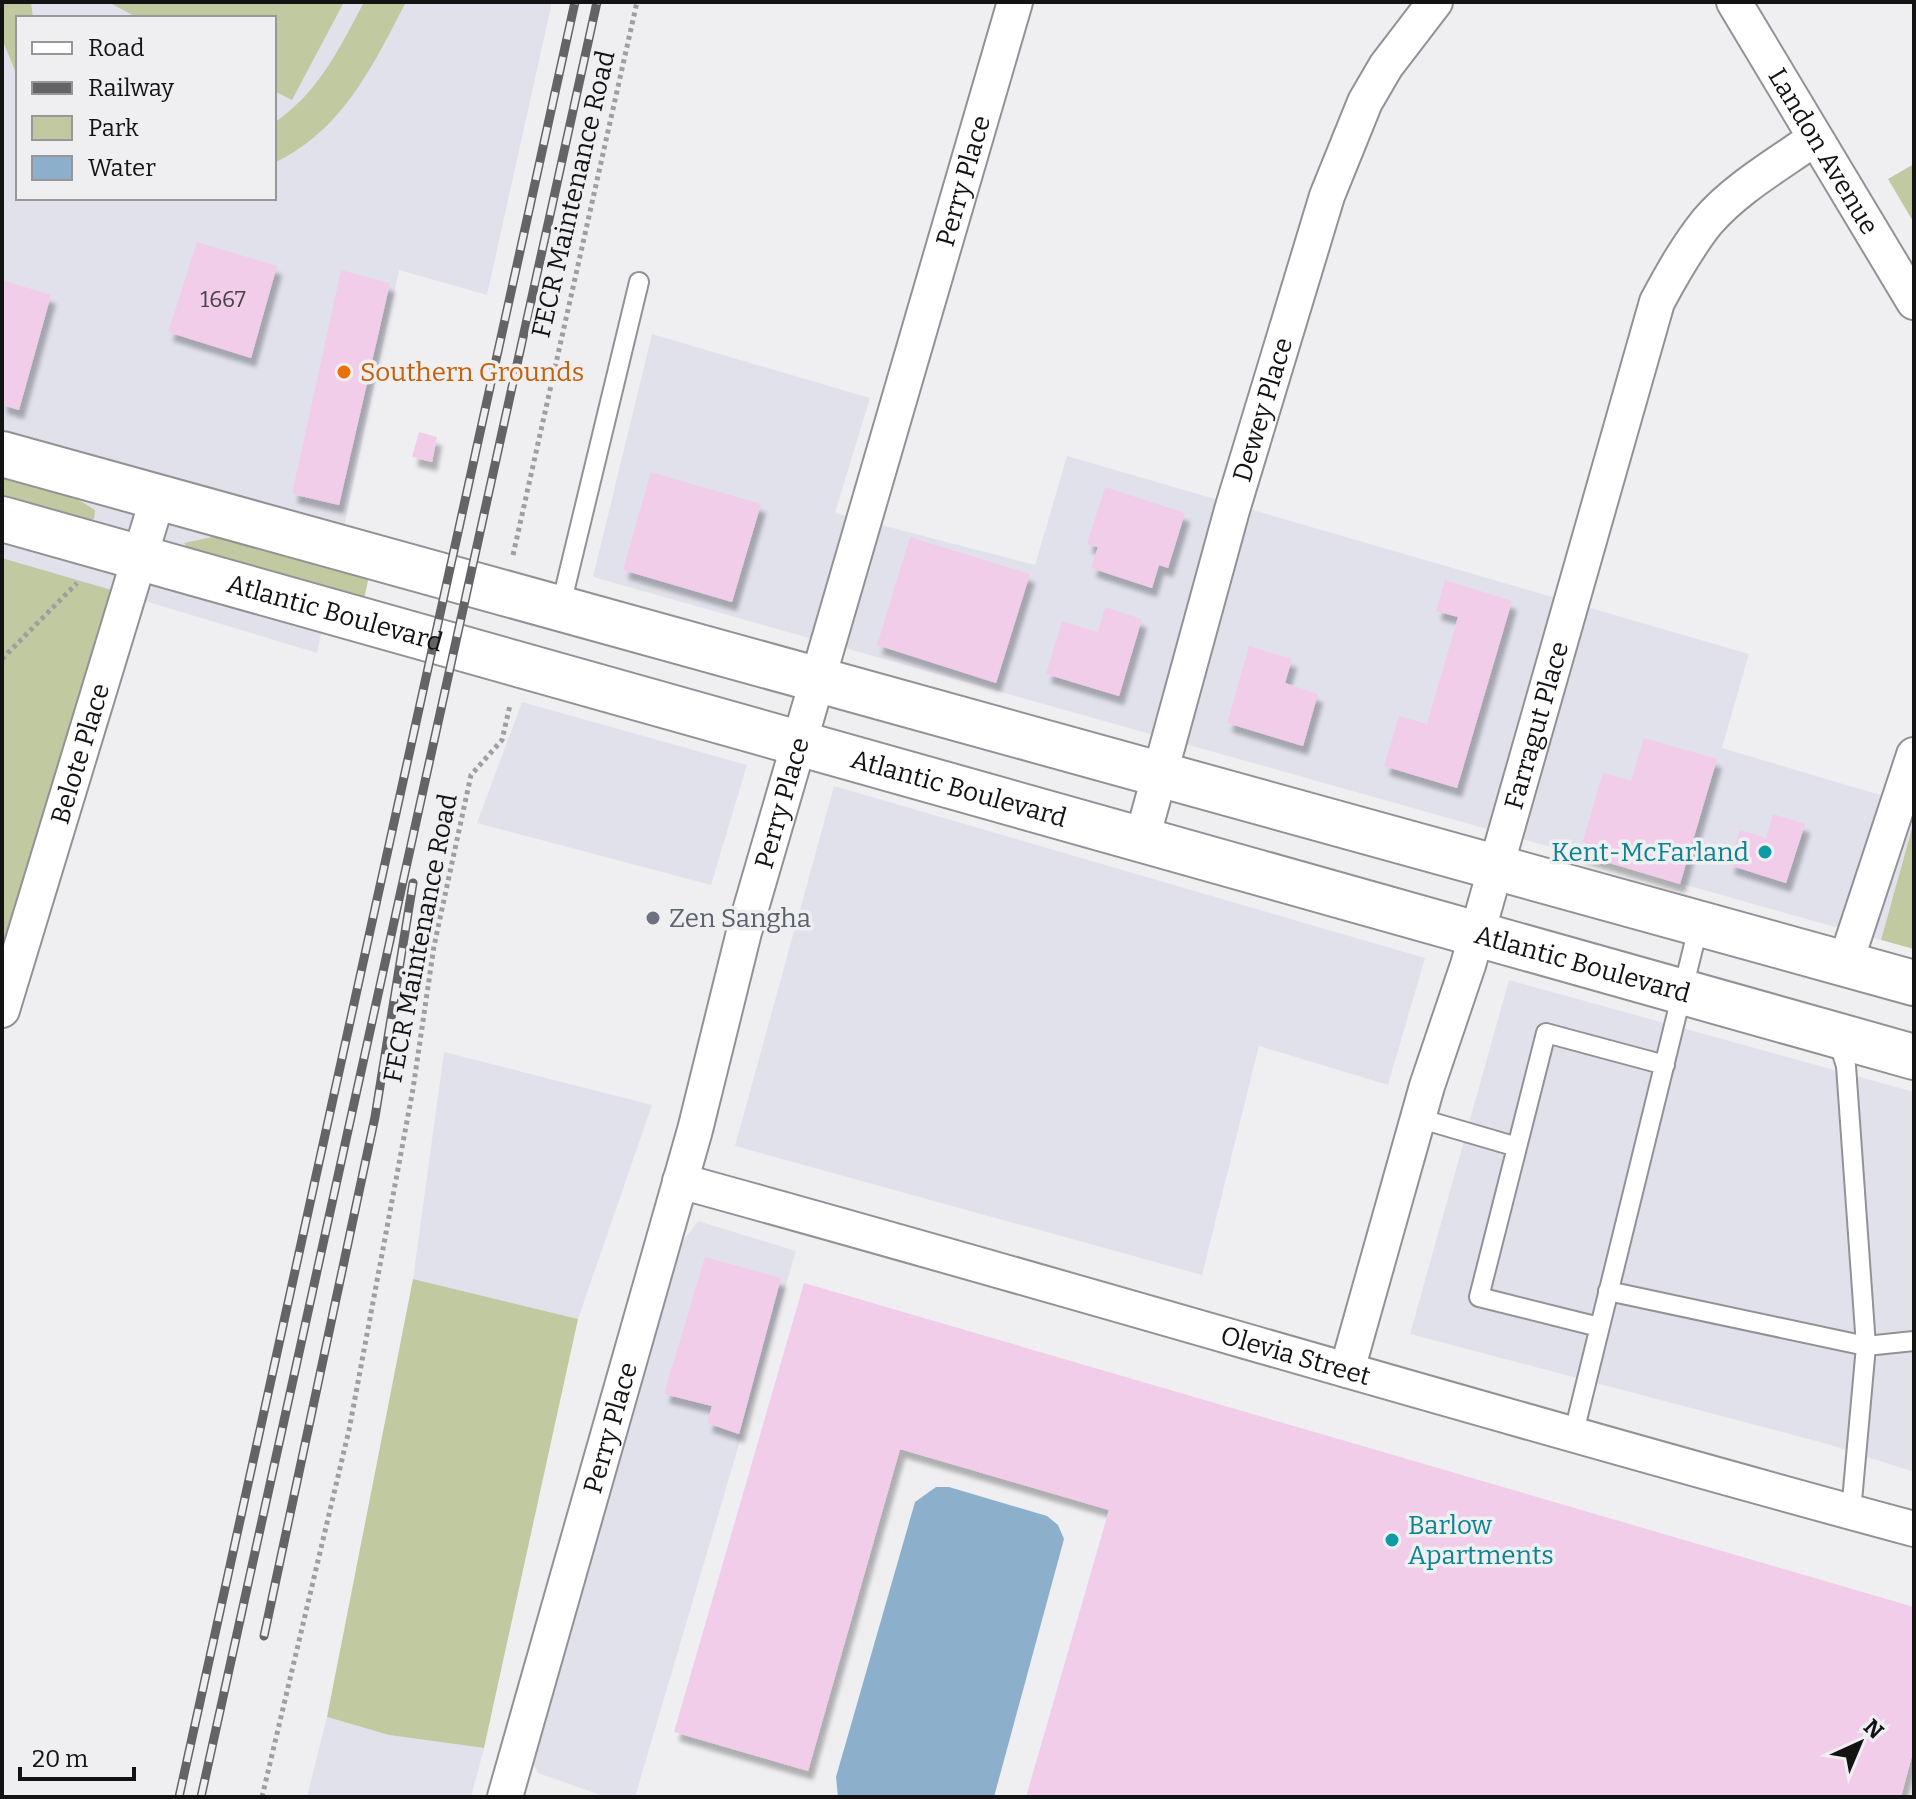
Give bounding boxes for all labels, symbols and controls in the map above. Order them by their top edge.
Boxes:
legend [16,16,276,200]
text: Road [88,34,144,62]
street label: FECR Maintenance Road [525,48,622,341]
street label: Landon Avenue [1761,63,1885,240]
text: Railway [88,74,174,102]
street label: Perry Place [930,112,997,250]
text: Park [88,114,139,142]
text: Water [88,154,156,182]
house number: 1667 [200,286,246,313]
street label: Dewey Place [1226,334,1299,485]
place label: Southern Grounds [360,357,584,388]
marker: Southern Grounds [335,363,353,381]
street label: Atlantic Boulevard [223,568,446,658]
street label: Farragut Place [1498,638,1575,813]
street label: Belote Place [44,680,116,828]
street label: Perry Place [748,734,816,872]
street label: Atlantic Boulevard [847,744,1070,834]
street label: FECR Maintenance Road [377,791,464,1085]
place label: Kent-McFarland [1551,837,1749,868]
marker: Kent-McFarland [1756,843,1774,861]
place label: Zen Sangha [669,903,811,934]
marker: Zen Sangha [644,909,662,927]
street label: Atlantic Boulevard [1471,919,1694,1009]
street label: Olevia Street [1217,1320,1375,1392]
street label: Perry Place [577,1359,644,1497]
place label: Barlow Apartments [1408,1510,1554,1571]
marker: Barlow Apartments [1383,1531,1401,1549]
north arrow [1820,1703,1900,1783]
text: N [1858,1713,1889,1745]
scale bar [20,1731,134,1781]
text: 20 m [32,1745,88,1773]

